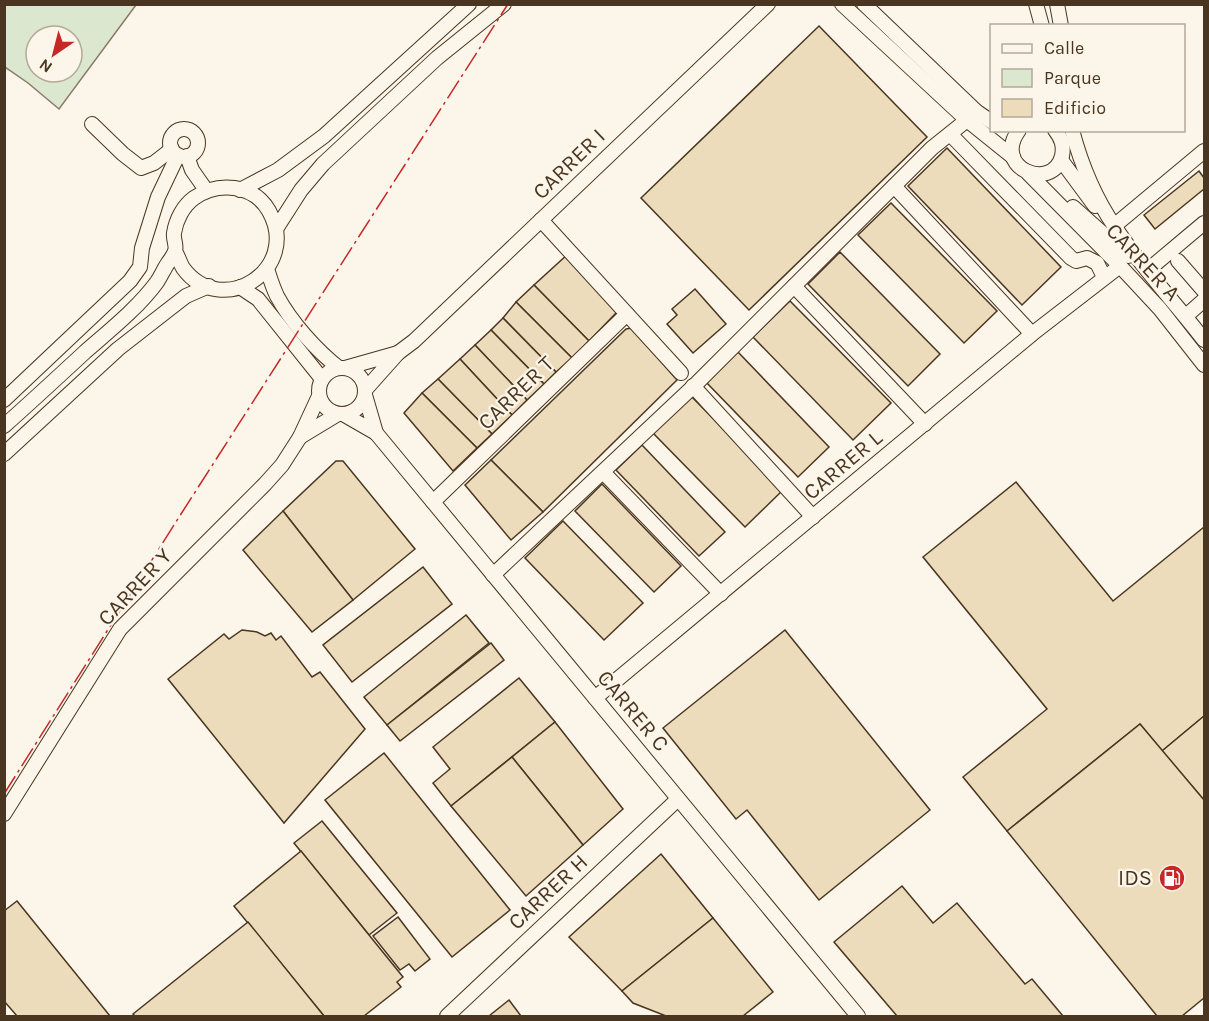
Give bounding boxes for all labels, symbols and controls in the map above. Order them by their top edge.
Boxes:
north arrow [24,24,84,84]
legend [990,24,1185,132]
text: Calle [1044,37,1084,59]
text: N [36,55,56,77]
text: Parque [1044,67,1101,89]
text: Edificio [1044,97,1106,119]
street label: CARRER I [527,123,611,205]
street label: CARRER A [1100,218,1186,307]
street label: CARRER T [473,351,559,435]
street label: CARRER L [798,424,888,505]
street label: CARRER Y [93,543,177,631]
street label: CARRER C [592,665,674,757]
street label: CARRER H [503,849,593,935]
fuel station icon: IDS [1157,863,1187,893]
place label: IDS [1118,865,1152,891]

